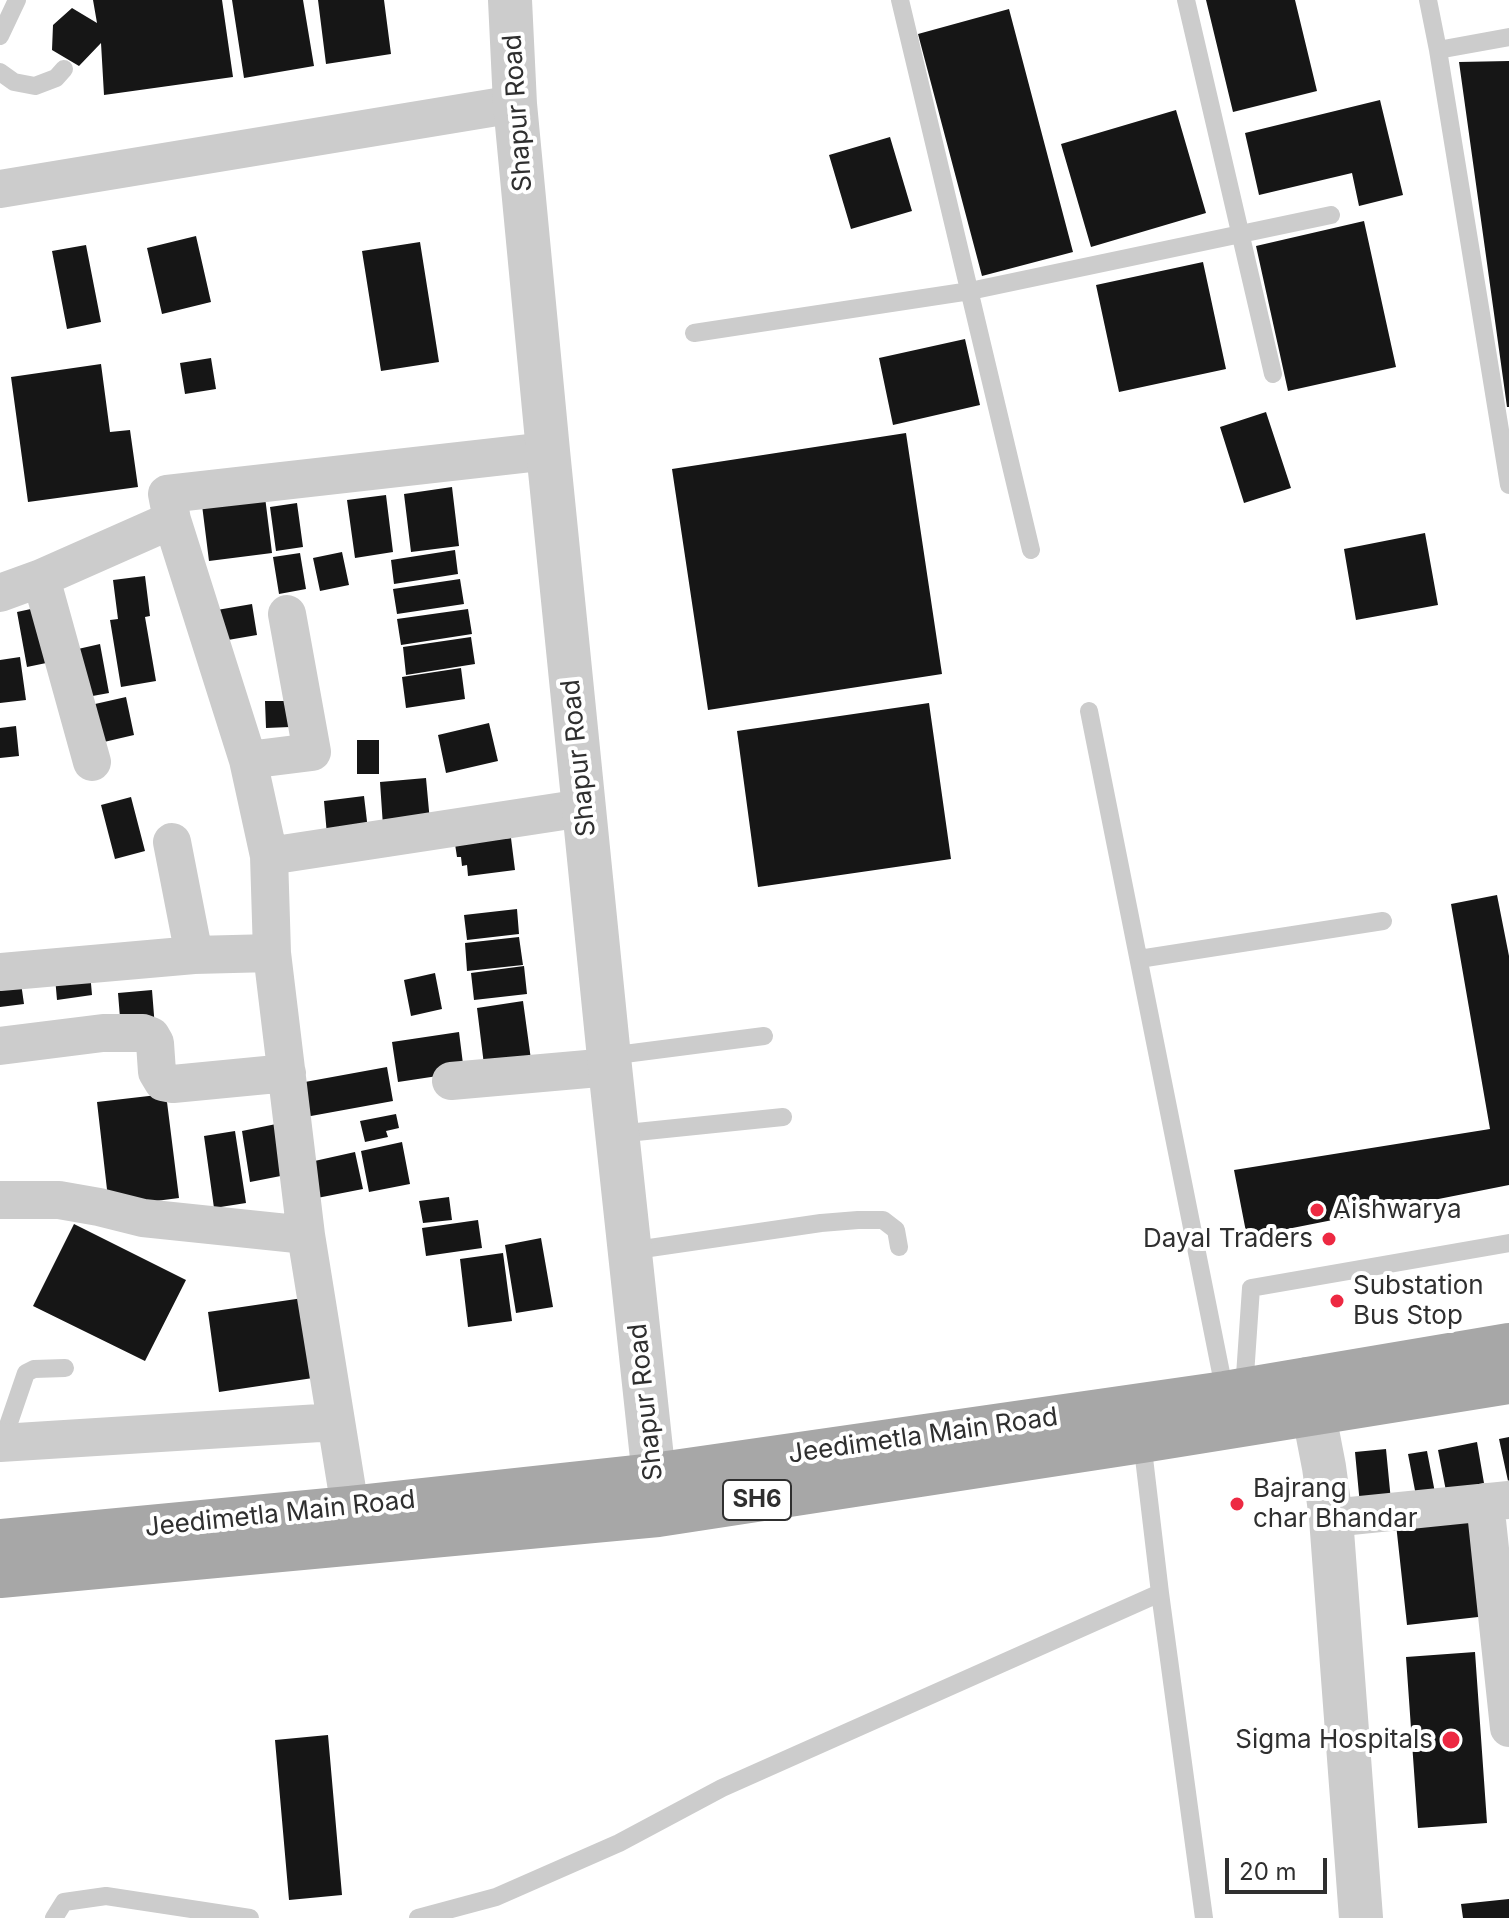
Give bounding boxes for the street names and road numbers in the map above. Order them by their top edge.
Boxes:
street label: Shapur Road [497,33,539,193]
street label: Shapur Road [555,678,603,838]
street label: Shapur Road [622,1322,670,1482]
street label: Jeedimetla Main Road [786,1402,1060,1470]
road number: SH6 [723,1480,791,1520]
street label: Jeedimetla Main Road [143,1484,417,1544]

